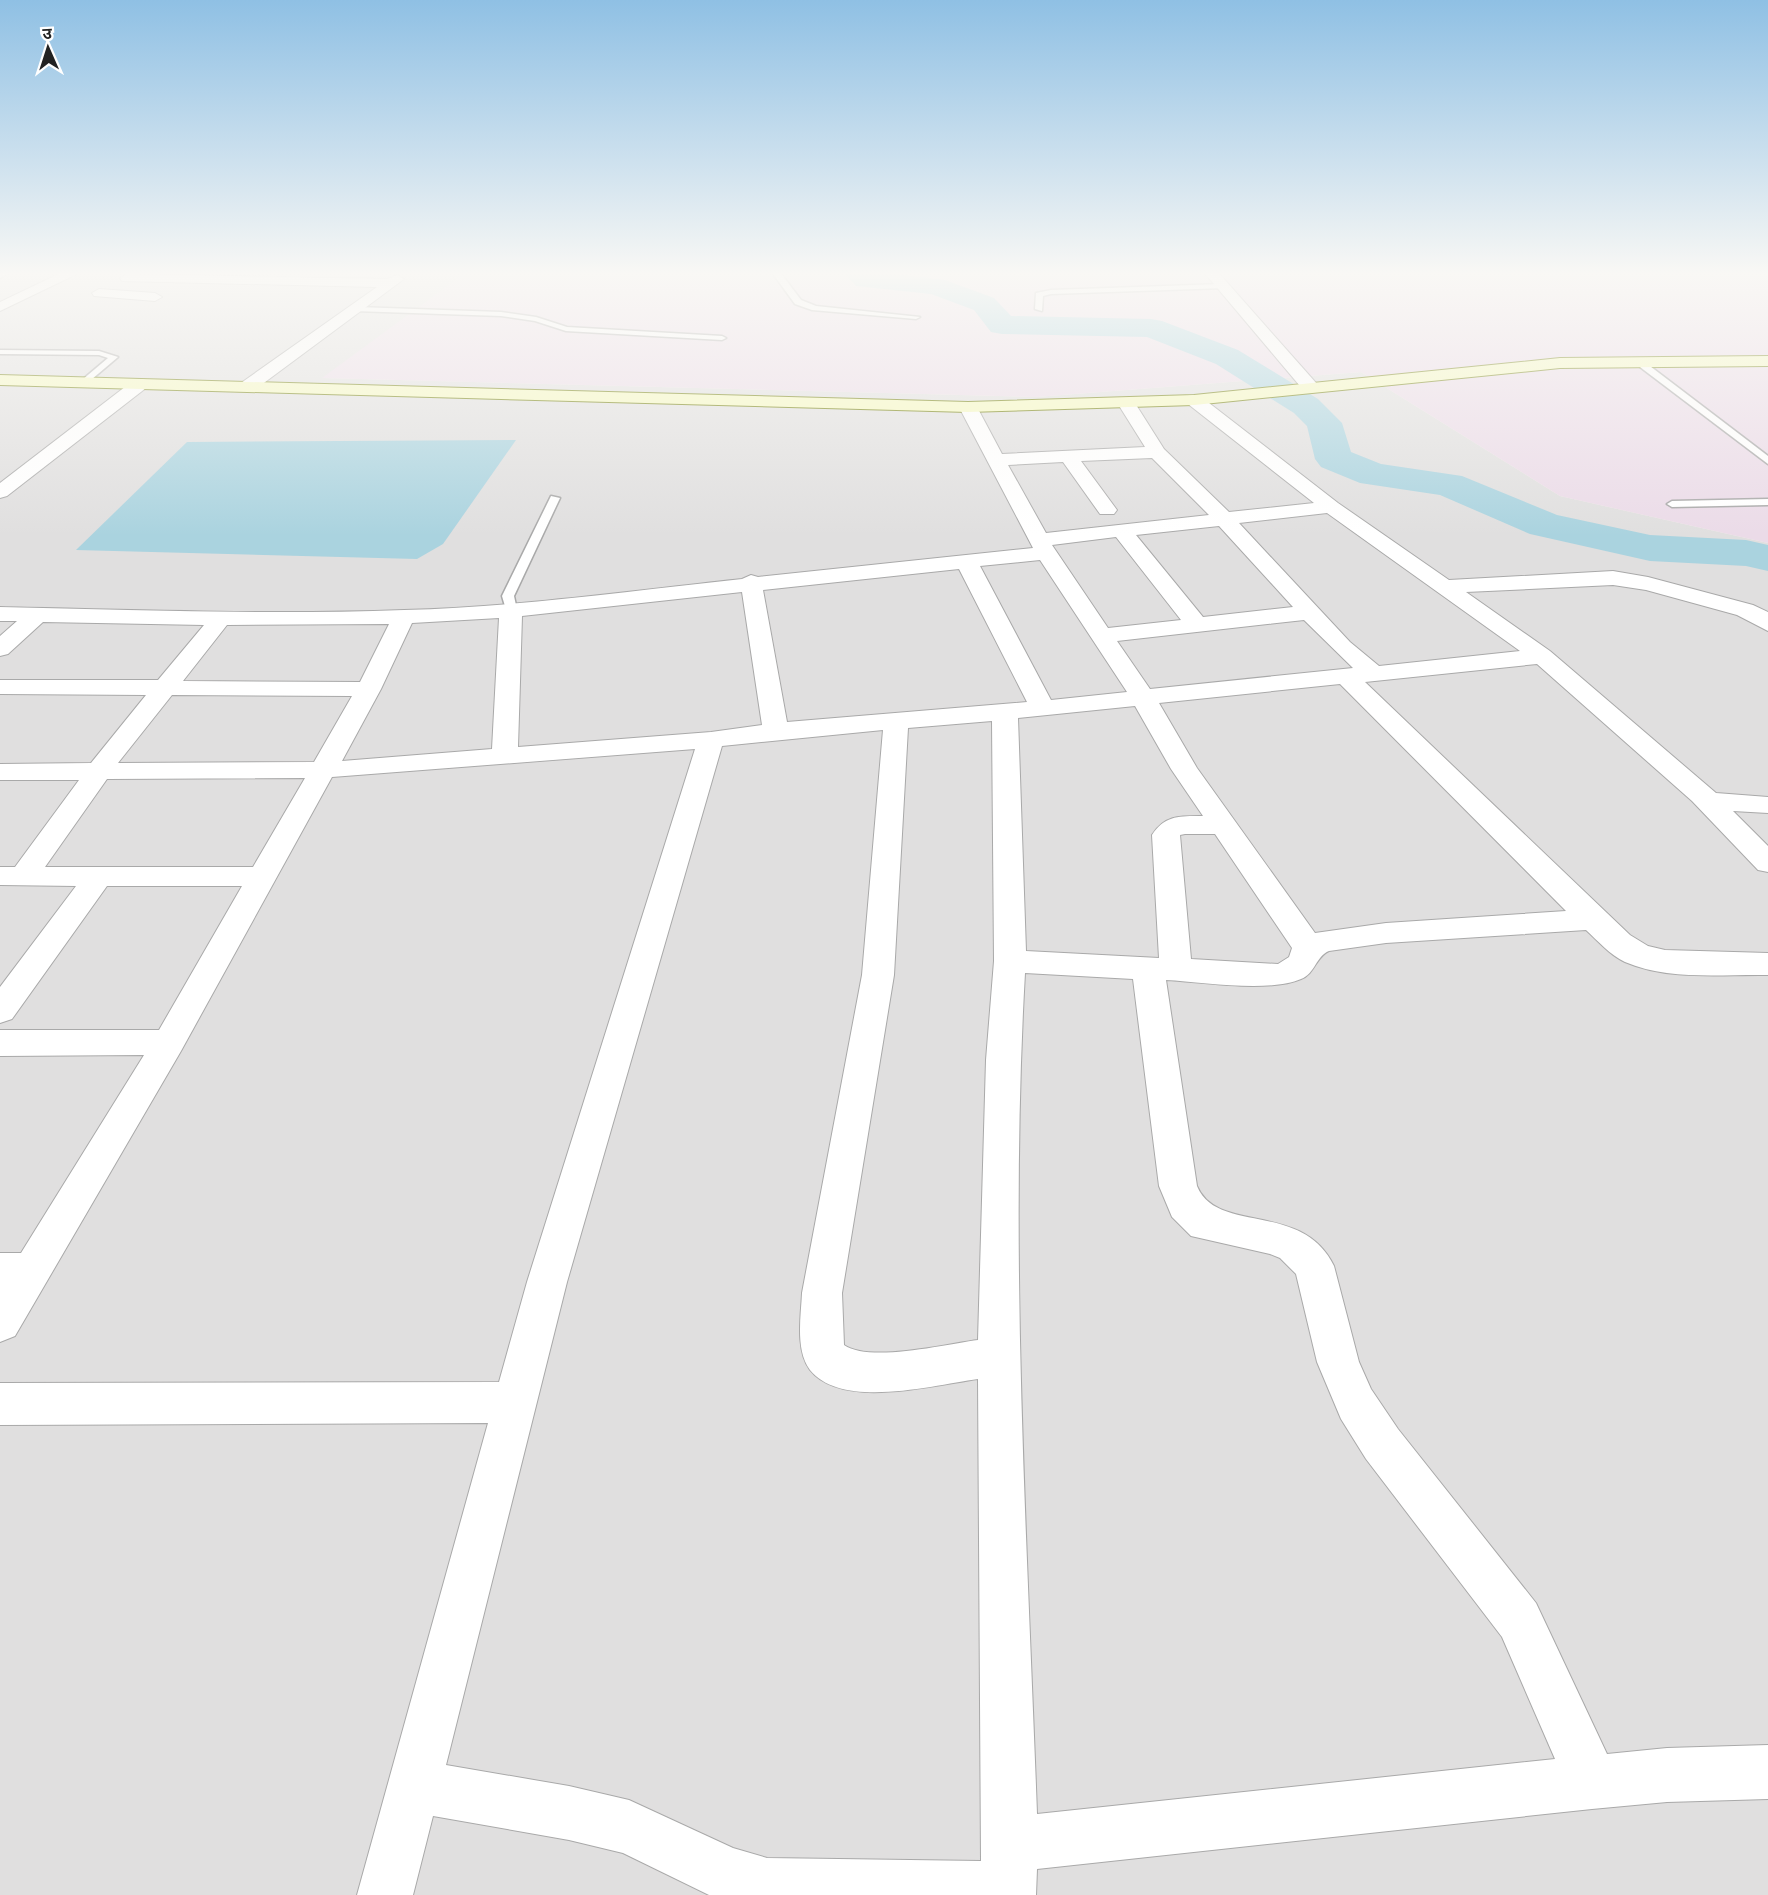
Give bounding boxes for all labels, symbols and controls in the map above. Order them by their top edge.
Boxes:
north arrow [18,18,78,78]
text: उ [42,22,53,44]

